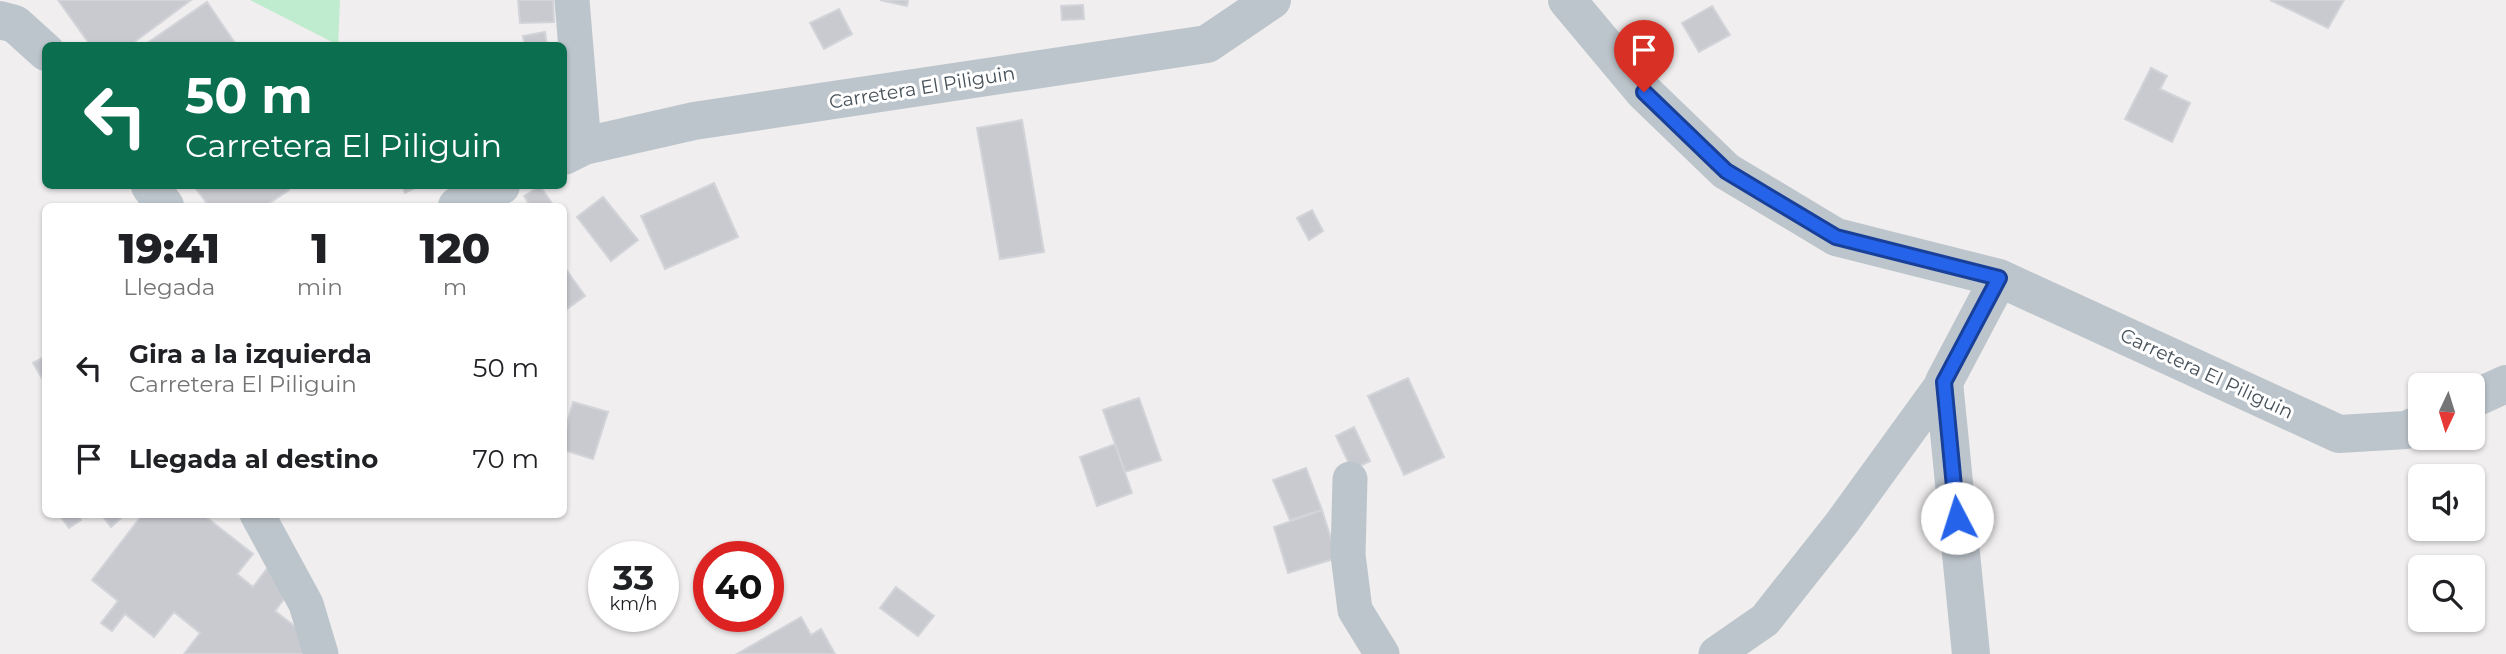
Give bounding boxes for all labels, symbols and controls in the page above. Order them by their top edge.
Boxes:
pin [1614,20,1674,92]
icon: arrive [1625,31,1663,69]
street label: Carretera El Piliguin [827,61,1017,114]
text: 50 m [185,66,313,125]
icon: left [70,70,161,161]
text: Carretera El Piliguin [185,126,502,165]
text: 19:41 [119,222,220,274]
text: 1 [311,222,328,274]
text: 120 [419,222,490,274]
text: Llegada [123,273,215,301]
text: min [297,273,343,301]
text: m [443,273,467,301]
street label: Carretera El Piliguin [2117,323,2297,424]
text: Gira a la izquierda [129,338,372,370]
icon: left [70,349,108,387]
text: 50 m [473,352,539,384]
text: Carretera El Piliguin [129,370,357,398]
north arrow [2408,373,2485,450]
map controls [2408,373,2485,632]
icon: arrive [70,440,108,478]
text: Llegada al destino [129,443,378,475]
text: 70 m [473,443,539,475]
button: sound [2408,464,2485,541]
position arrow [1920,481,1994,555]
speed limit sign: 40 [693,541,784,632]
button: search [2408,555,2485,632]
text: 33 [613,556,654,599]
text: km/h [609,593,658,615]

